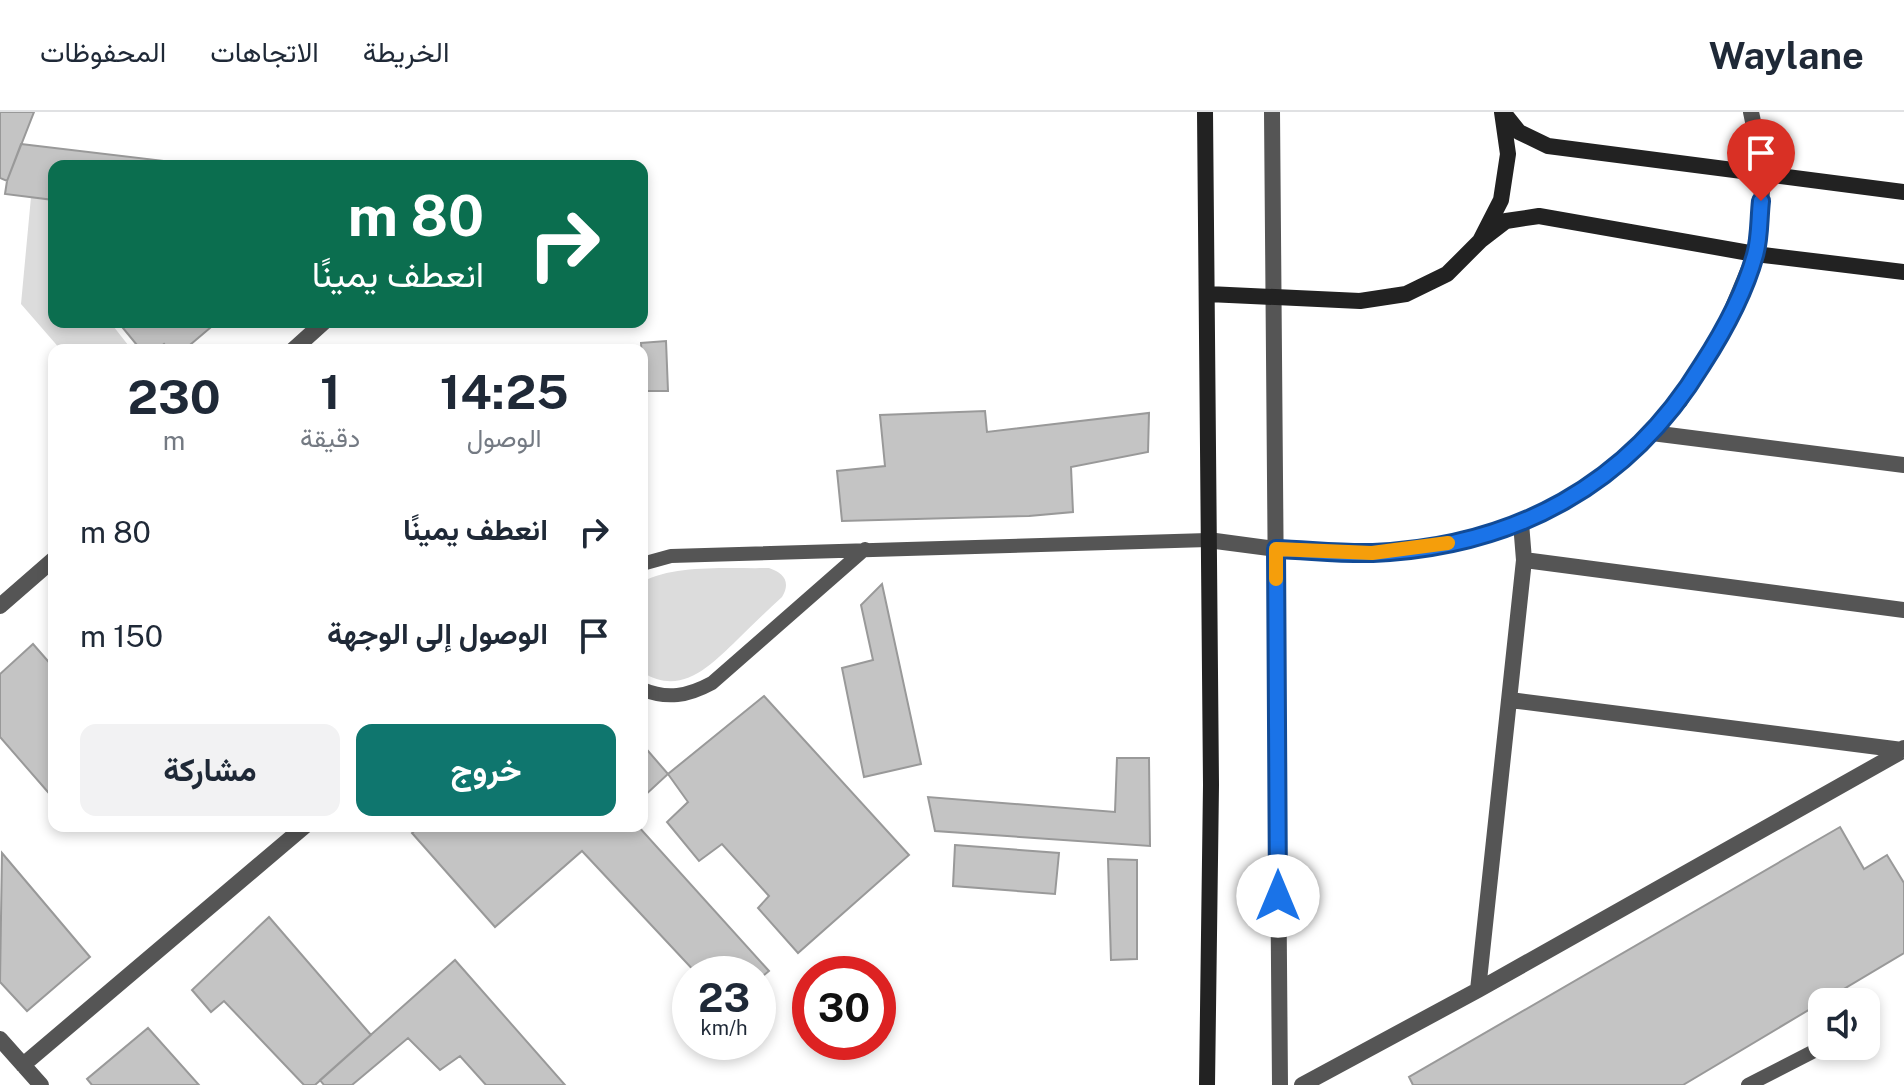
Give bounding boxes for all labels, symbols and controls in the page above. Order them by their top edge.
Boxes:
text: Waylane [1709,33,1864,78]
text: المحفوظات [40,35,166,68]
text: الاتجاهات [210,35,319,68]
text: الخريطة [363,35,449,68]
pin [1727,119,1795,201]
icon: arrive [1739,131,1783,175]
text: 80 m [348,183,484,249]
icon: right [512,192,616,296]
text: انعطف يمينًا [312,253,484,295]
text: 1 [320,363,340,420]
text: 14:25 [440,363,569,420]
text: 230 [127,368,221,425]
text: دقيقة [300,422,360,453]
text: الوصول [467,422,542,453]
text: m [163,425,185,456]
icon: right [572,510,616,554]
text: انعطف يمينًا [403,511,548,547]
text: 80 m [80,514,151,550]
icon: arrive [572,614,616,658]
text: الوصول إلى الوجهة [327,615,548,651]
text: 150 m [80,618,163,654]
button: مشاركة [80,724,340,816]
button: خروج [356,724,616,816]
position arrow [1236,854,1320,938]
speed limit sign: 30 [792,956,896,1060]
text: 23 [698,974,750,1021]
map controls [1808,988,1880,1060]
button: sound [1808,988,1880,1060]
text: km/h [700,1016,748,1040]

